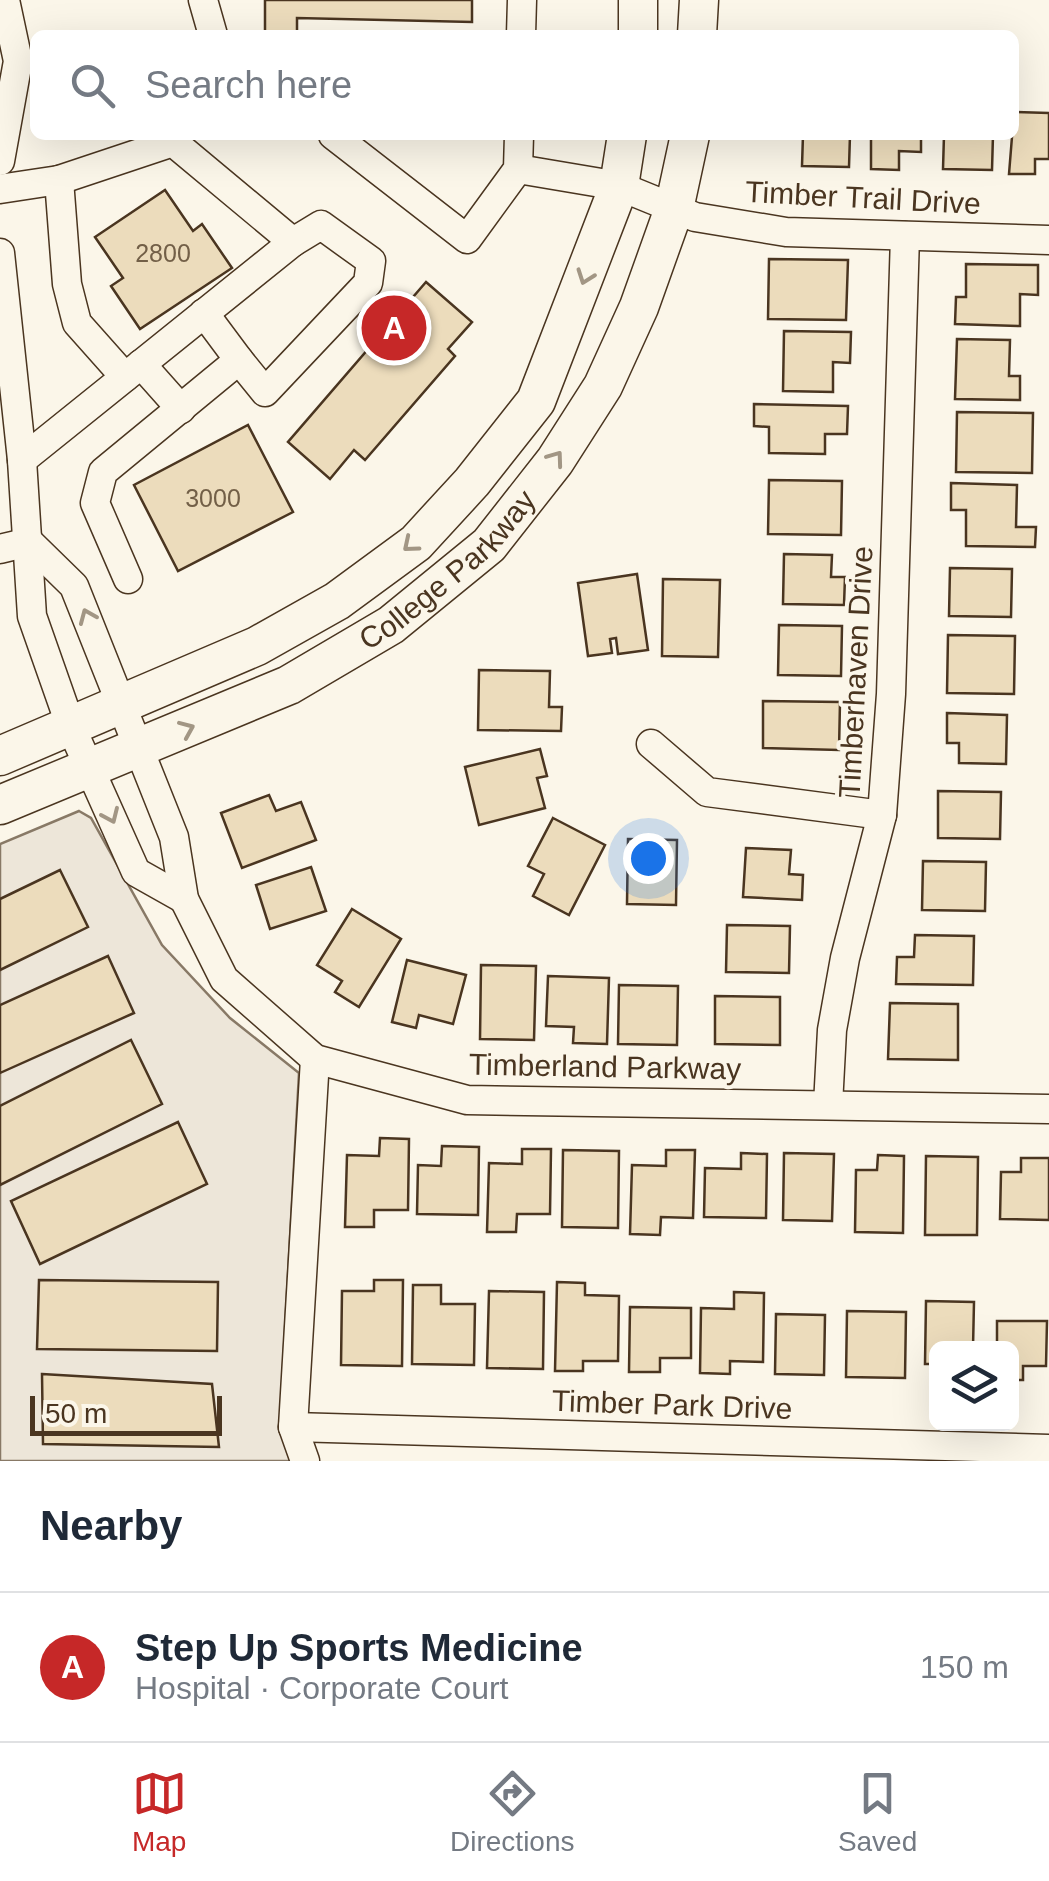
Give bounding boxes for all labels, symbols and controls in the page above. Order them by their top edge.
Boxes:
search box [30,30,1019,140]
icon: search [65,58,120,113]
text: Search here [145,64,352,106]
street label: Timber Trail Drive [745,175,982,220]
house number: 2800 [135,239,191,267]
one-way arrow [576,268,597,285]
pin: A [362,290,426,366]
one-way arrow [544,451,562,469]
house number: 3000 [185,484,241,512]
street label: College Parkway [353,484,542,656]
one-way arrow [404,534,422,552]
street label: Timberhaven Drive [832,545,879,799]
one-way arrow [79,608,99,626]
one-way arrow [177,721,195,741]
one-way arrow [99,806,119,824]
your location [623,833,674,884]
street label: Timberland Parkway [469,1048,741,1085]
map controls [929,1341,1019,1431]
button: layers [929,1341,1019,1431]
street label: Timber Park Drive [551,1384,793,1425]
scale bar [30,1391,222,1436]
text: 50 m [45,1398,107,1429]
text: Nearby [40,1502,182,1549]
text: Step Up Sports Medicine [135,1627,583,1669]
text: A [61,1649,84,1685]
text: 150 m [920,1649,1009,1685]
text: Hospital · Corporate Court [135,1670,508,1706]
tab: Map [132,1766,187,1858]
tab: Directions [450,1766,575,1858]
tab: Saved [838,1766,917,1858]

